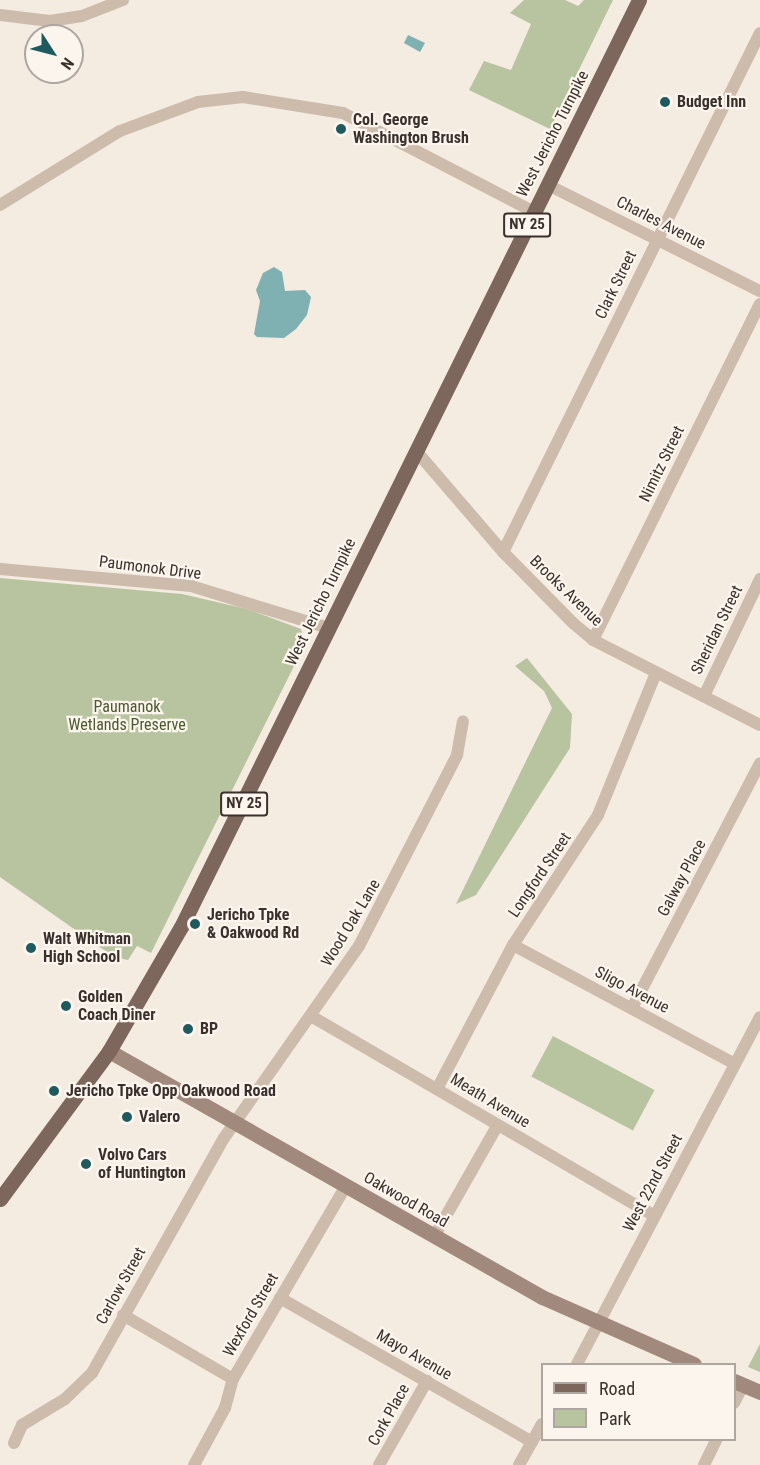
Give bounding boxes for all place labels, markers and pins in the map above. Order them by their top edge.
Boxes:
place label: Budget Inn [677,92,746,112]
marker: Budget Inn [658,95,672,109]
place label: Col. George Washington Brush [353,110,469,148]
marker: Col. George Washington Brush [334,122,348,136]
place label: Jericho Tpke & Oakwood Rd [207,905,299,943]
marker: Jericho Tpke & Oakwood Rd [188,917,202,931]
place label: Walt Whitman High School [43,929,131,967]
marker: Walt Whitman High School [24,941,38,955]
place label: Golden Coach Diner [78,987,155,1025]
marker: Golden Coach Diner [59,999,73,1013]
place label: BP [200,1019,218,1039]
marker: BP [181,1022,195,1036]
place label: Jericho Tpke Opp Oakwood Road [66,1081,276,1101]
marker: Jericho Tpke Opp Oakwood Road [47,1084,61,1098]
place label: Valero [139,1107,180,1127]
marker: Valero [120,1110,134,1124]
place label: Volvo Cars of Huntington [98,1145,186,1183]
marker: Volvo Cars of Huntington [79,1157,93,1171]

